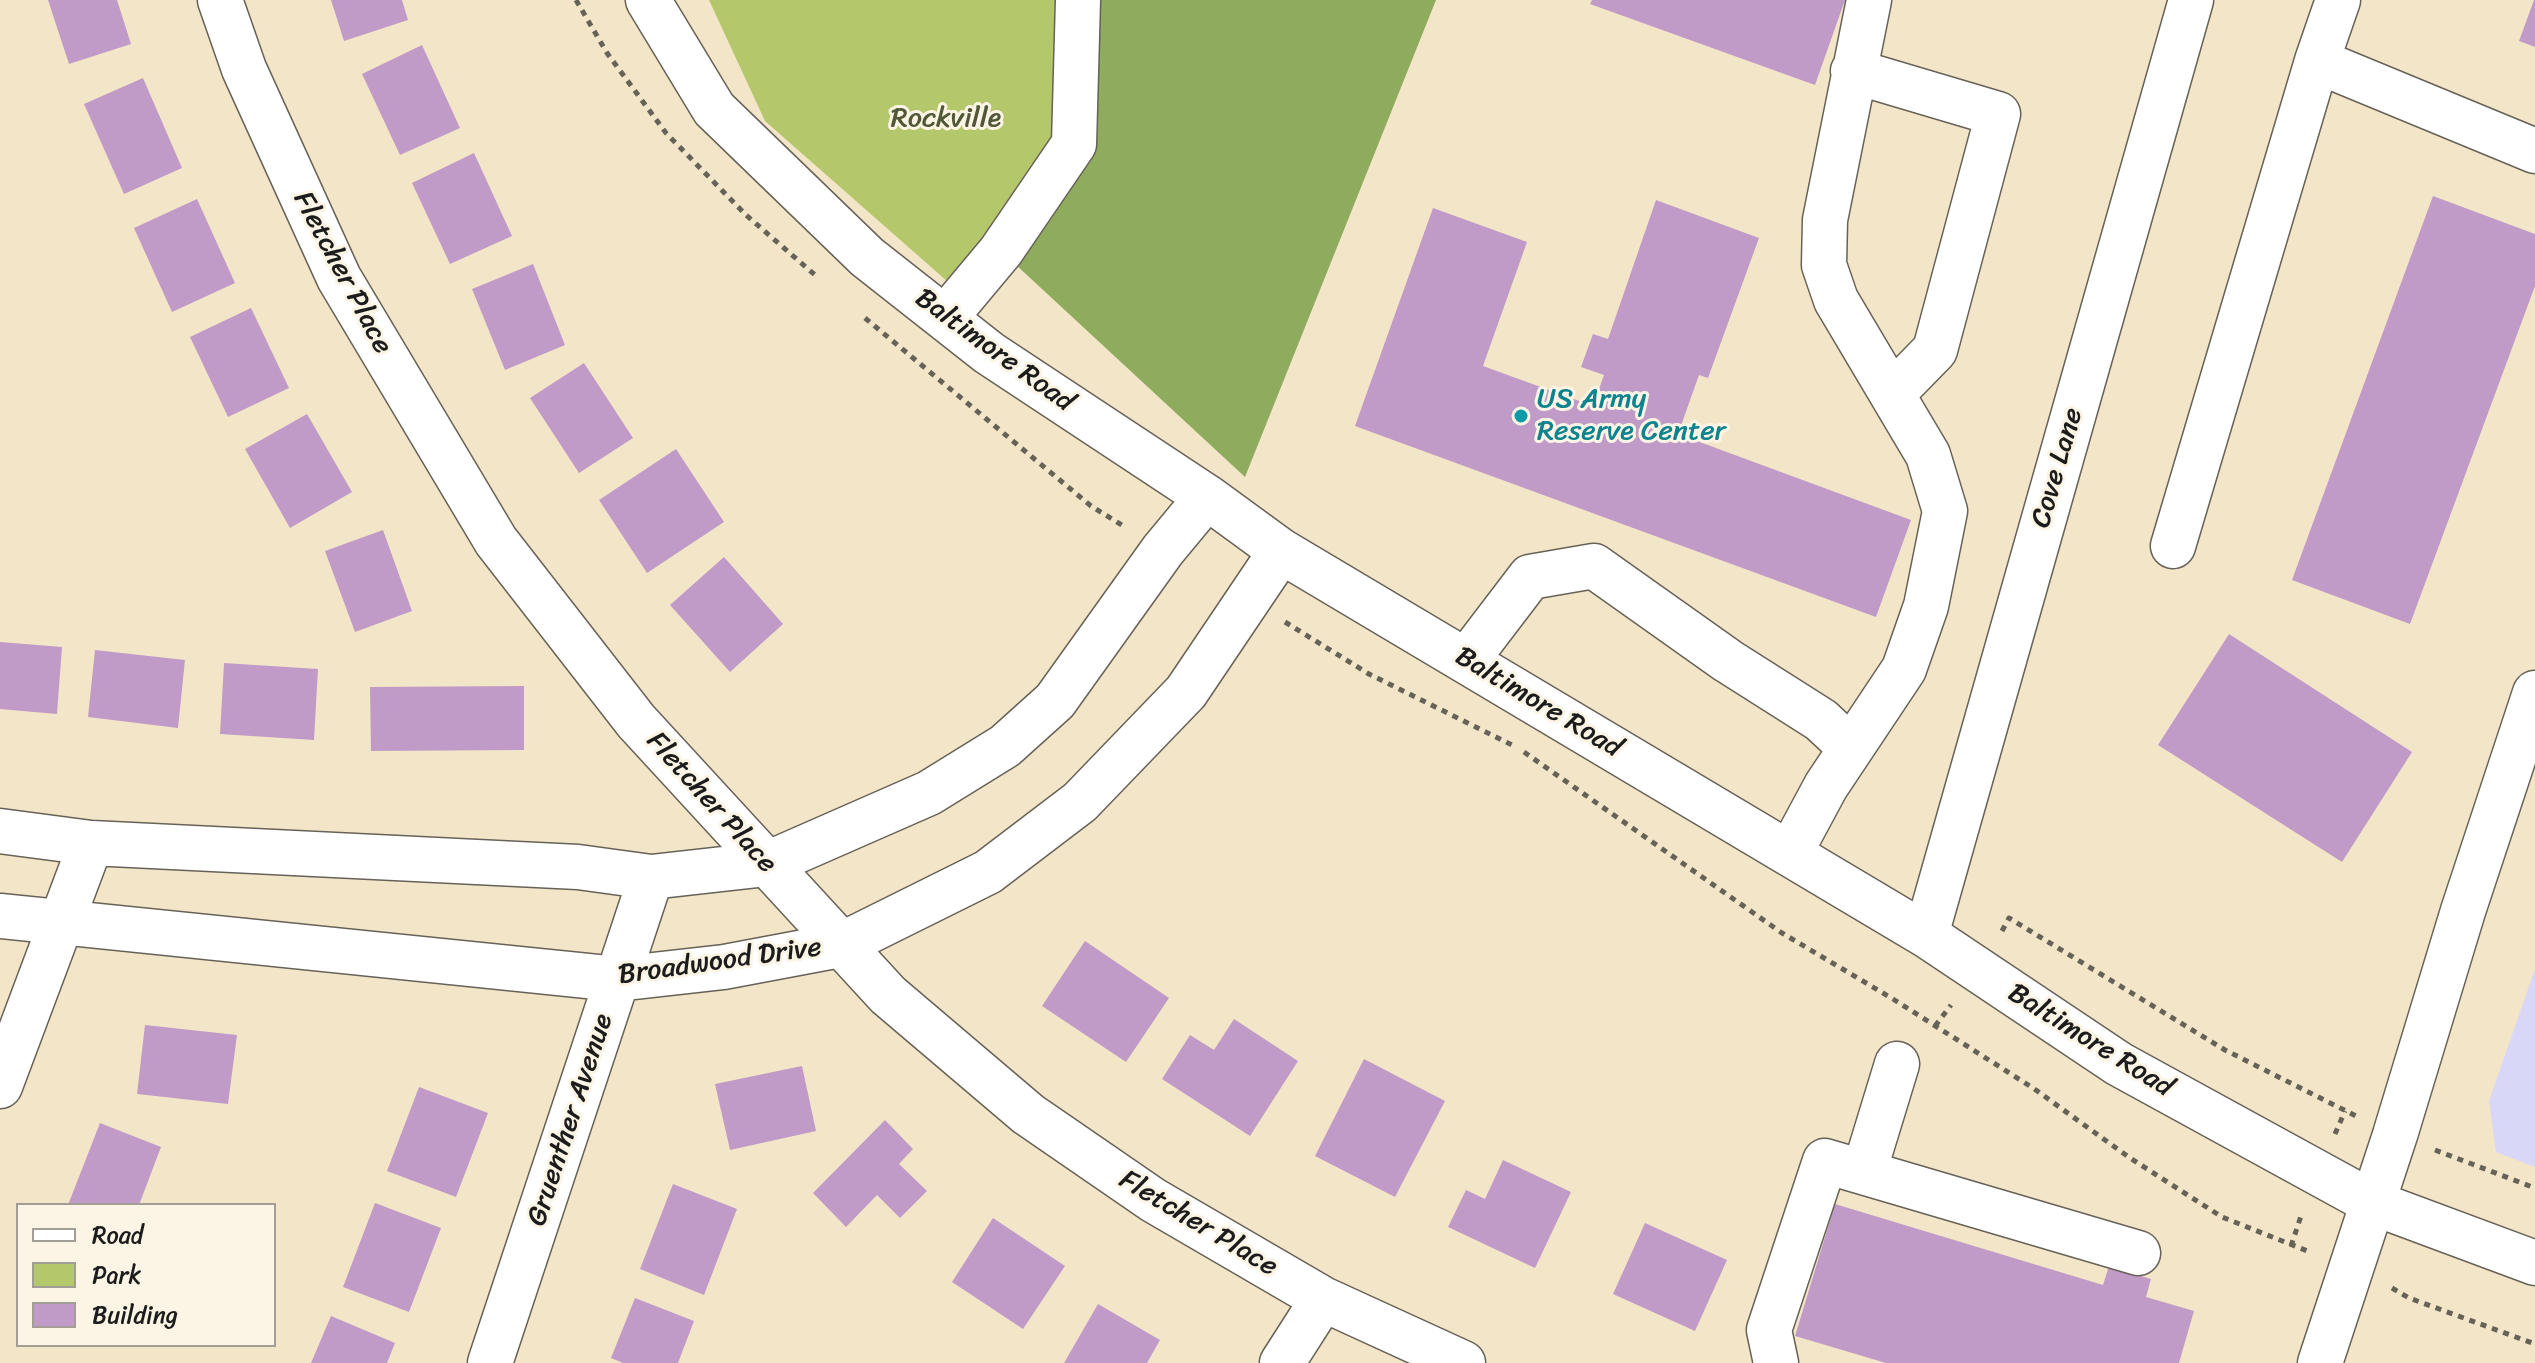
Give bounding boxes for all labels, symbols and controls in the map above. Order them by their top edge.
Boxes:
park label: Rockville [891,102,1001,136]
street label: Fletcher Place [285,186,399,360]
street label: Baltimore Road [908,282,1080,420]
place label: US Army Reserve Center [1537,383,1726,449]
street label: Cove Lane [2025,404,2091,532]
marker: US Army Reserve Center [1512,407,1530,425]
street label: Baltimore Road [1449,640,1627,766]
street label: Fletcher Place [639,725,783,881]
street label: Broadwood Drive [616,931,824,993]
street label: Baltimore Road [2001,977,2179,1105]
street label: Gruenther Avenue [521,1010,621,1230]
street label: Fletcher Place [1113,1163,1283,1285]
legend [16,1203,276,1347]
text: Road [92,1214,143,1256]
text: Park [92,1254,141,1296]
text: Building [92,1294,178,1336]

